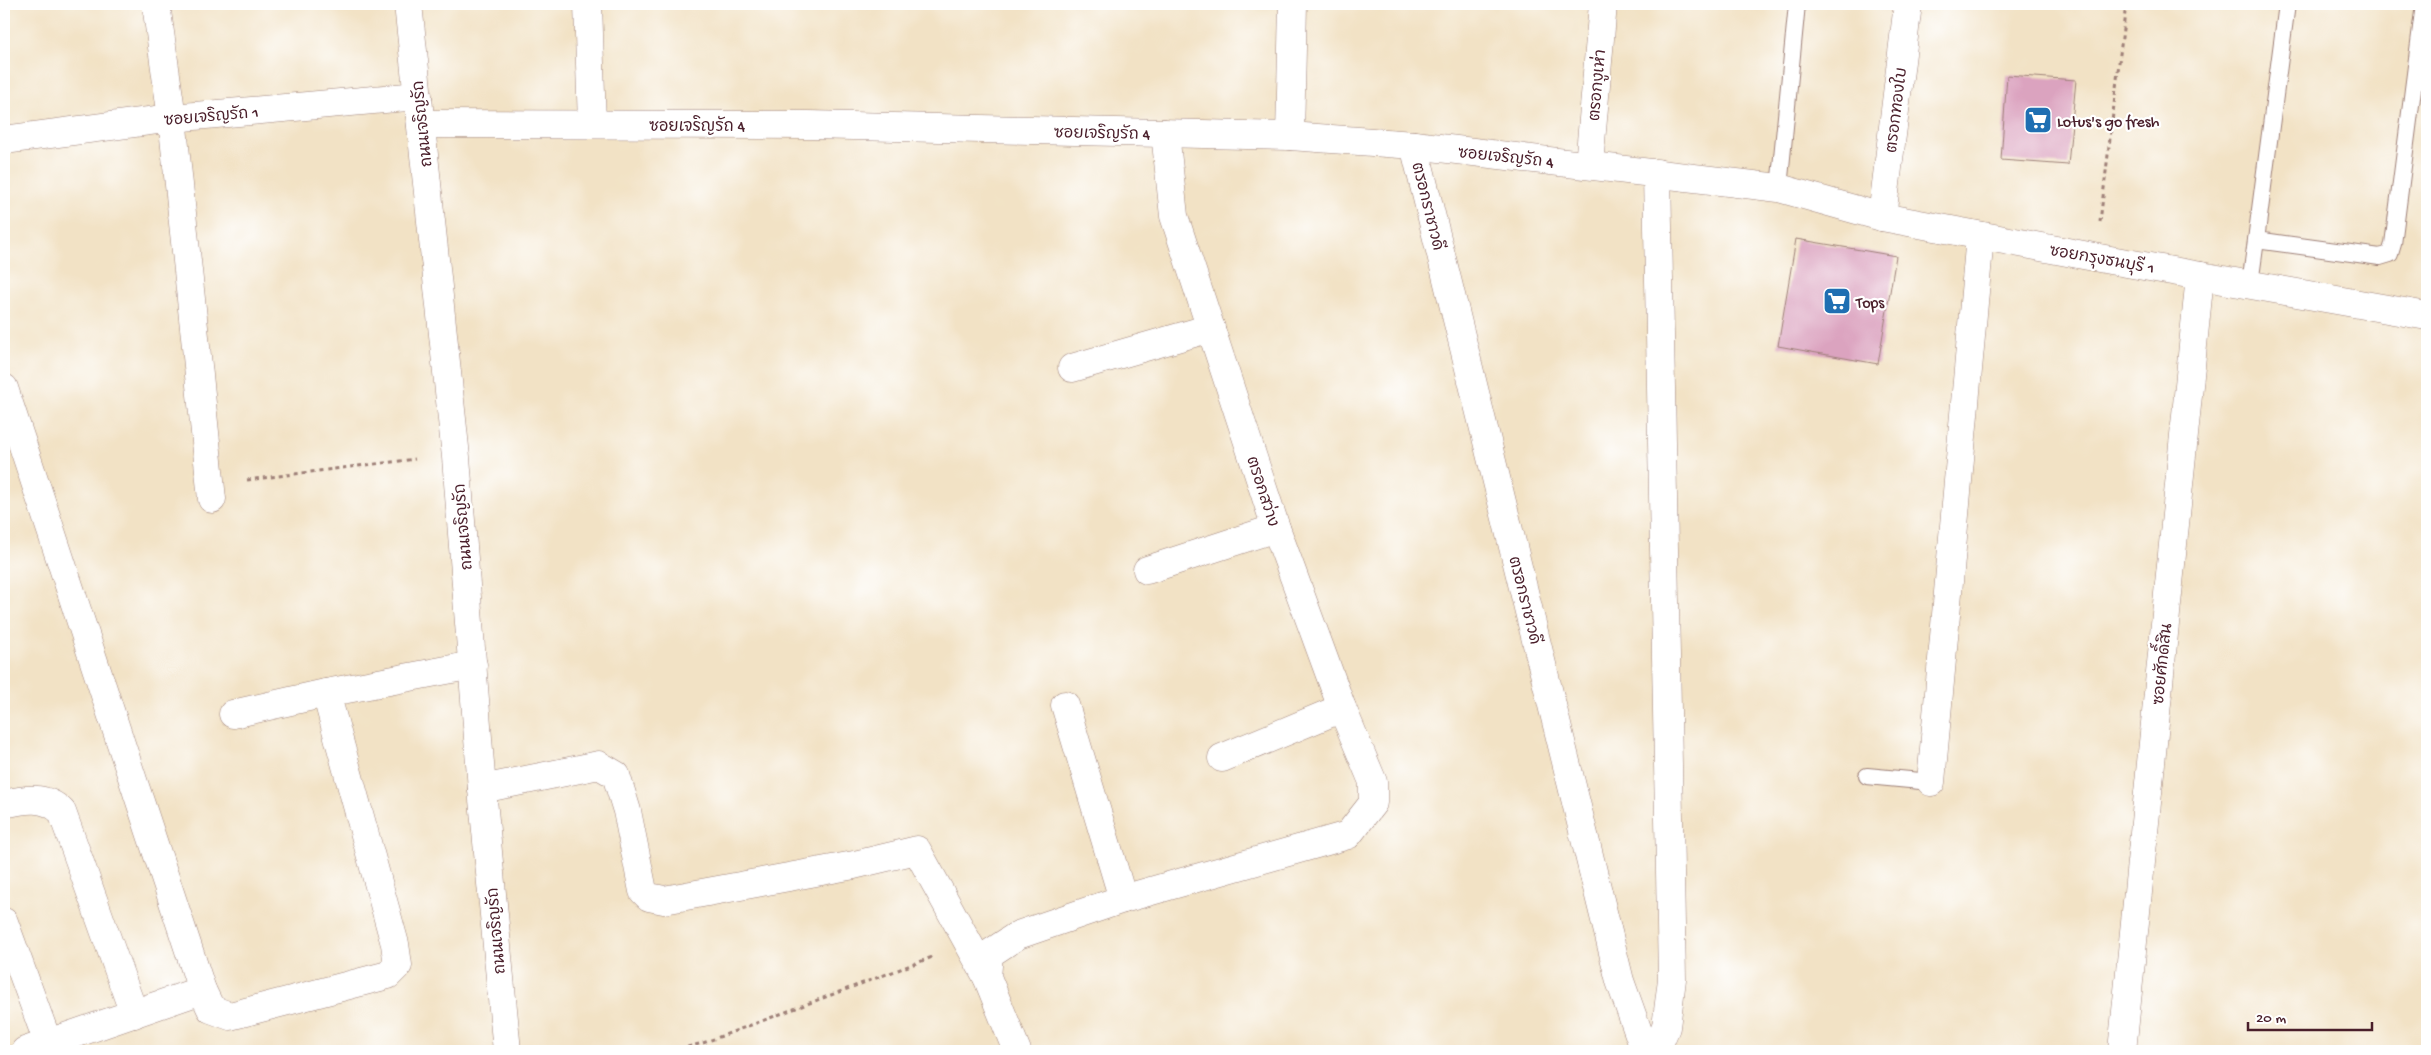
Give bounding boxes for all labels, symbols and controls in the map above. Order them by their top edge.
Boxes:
street label: ตรอกงูเห่า [1582,48,1612,122]
street label: ตรอกทองใบ [1879,66,1913,154]
street label: ถนนเจริญรัถ [407,79,438,168]
street label: ซอยเจริญรัถ 1 [163,101,259,132]
supermarket icon: Lotus's go fresh [2023,105,2053,135]
place label: Lotus's go fresh [2057,114,2160,133]
street label: ซอยเจริญรัถ 4 [649,115,745,138]
street label: ซอยเจริญรัถ 4 [1054,121,1151,146]
street label: ซอยเจริญรัถ 4 [1457,141,1555,174]
street label: ตรอกราชาวดี [1405,160,1450,253]
street label: ซอยกรุงธนบุรี 1 [2047,239,2156,280]
supermarket icon: Tops [1822,286,1852,316]
place label: Tops [1855,295,1885,314]
street label: ตรอกสว่าง [1240,453,1286,530]
street label: ถนนเจริญรัถ [448,483,479,571]
street label: ตรอกราชาวดี [1502,554,1547,647]
street label: ซอยศักดิ์สิน [2141,621,2178,706]
street label: ถนนเจริญรัถ [481,887,512,975]
scale bar [2248,1000,2372,1032]
text: 20 m [2256,1010,2286,1028]

